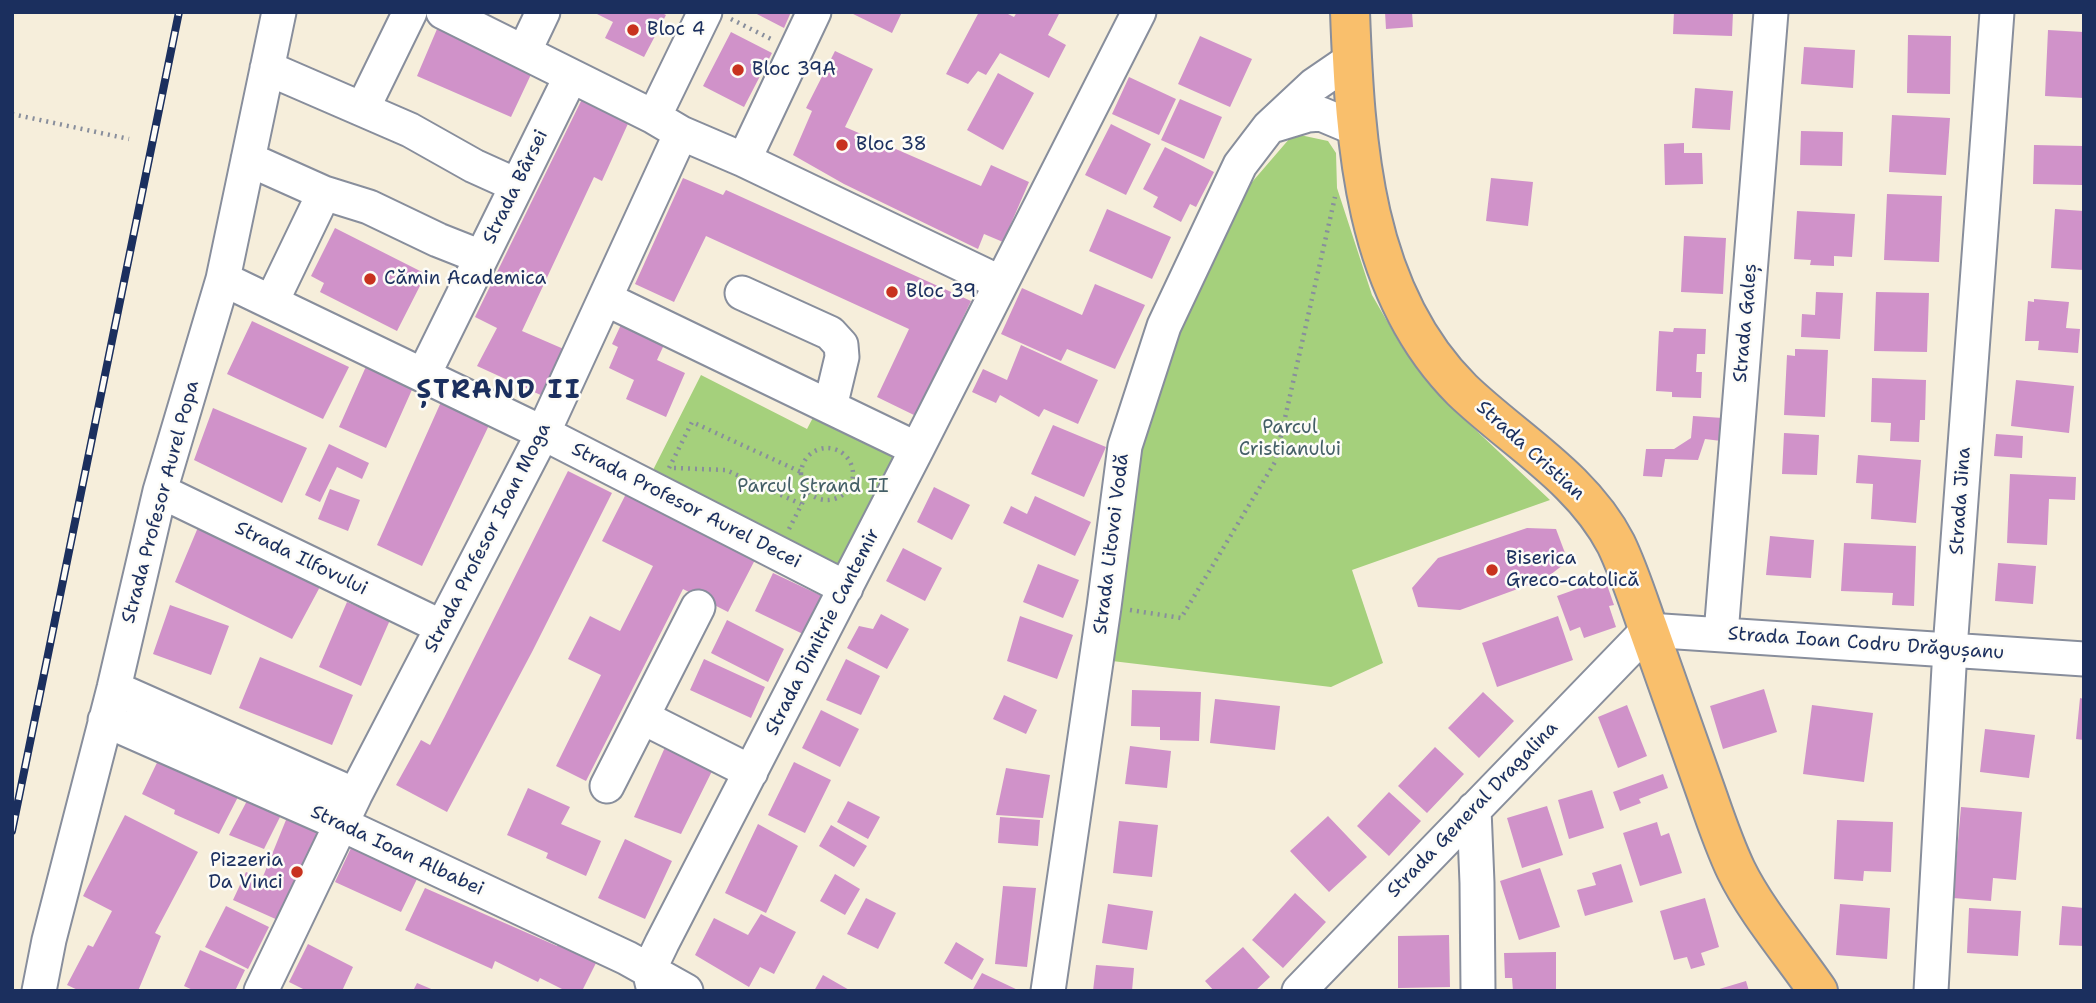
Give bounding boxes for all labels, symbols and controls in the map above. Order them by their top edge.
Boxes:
place label: Bloc 4 [647,19,705,41]
marker: Bloc 4 [625,22,641,38]
place label: Bloc 39A [752,59,836,81]
marker: Bloc 39A [730,62,746,78]
street label: Strada Bârsei [479,126,553,248]
place label: Bloc 38 [856,134,927,156]
marker: Bloc 38 [834,137,850,153]
street label: Strada Galeș [1729,262,1763,384]
place label: Cămin Academica [384,268,546,290]
marker: Cămin Academica [362,271,378,287]
place label: Bloc 39 [906,281,976,303]
marker: Bloc 39 [884,284,900,300]
district label: ȘTRAND II [417,375,581,407]
street label: Strada Profesor Aurel Popa [118,378,204,626]
street label: Strada Cristian [1471,396,1589,506]
park label: Parcul Cristianului [1239,417,1341,461]
street label: Strada Profesor Ioan Moga [420,419,556,657]
street label: Strada Profesor Aurel Decei [568,438,804,574]
street label: Strada Jina [1946,446,1976,556]
street label: Strada Litovoi Vodă [1090,452,1134,636]
park label: Parcul Ștrand II [737,476,889,498]
street label: Strada Ilfovului [231,517,371,601]
street label: Strada Dimitrie Cantemir [761,525,885,739]
place label: Biserica Greco-catolică [1506,548,1639,592]
marker: Biserica Greco-catolică [1484,562,1500,578]
street label: Strada Ioan Codru Drăgușanu [1727,623,2005,665]
street label: Strada General Dragalina [1383,717,1563,903]
street label: Strada Ioan Albabei [307,801,487,901]
place label: Pizzeria Da Vinci [209,850,283,894]
marker: Pizzeria Da Vinci [289,864,305,880]

